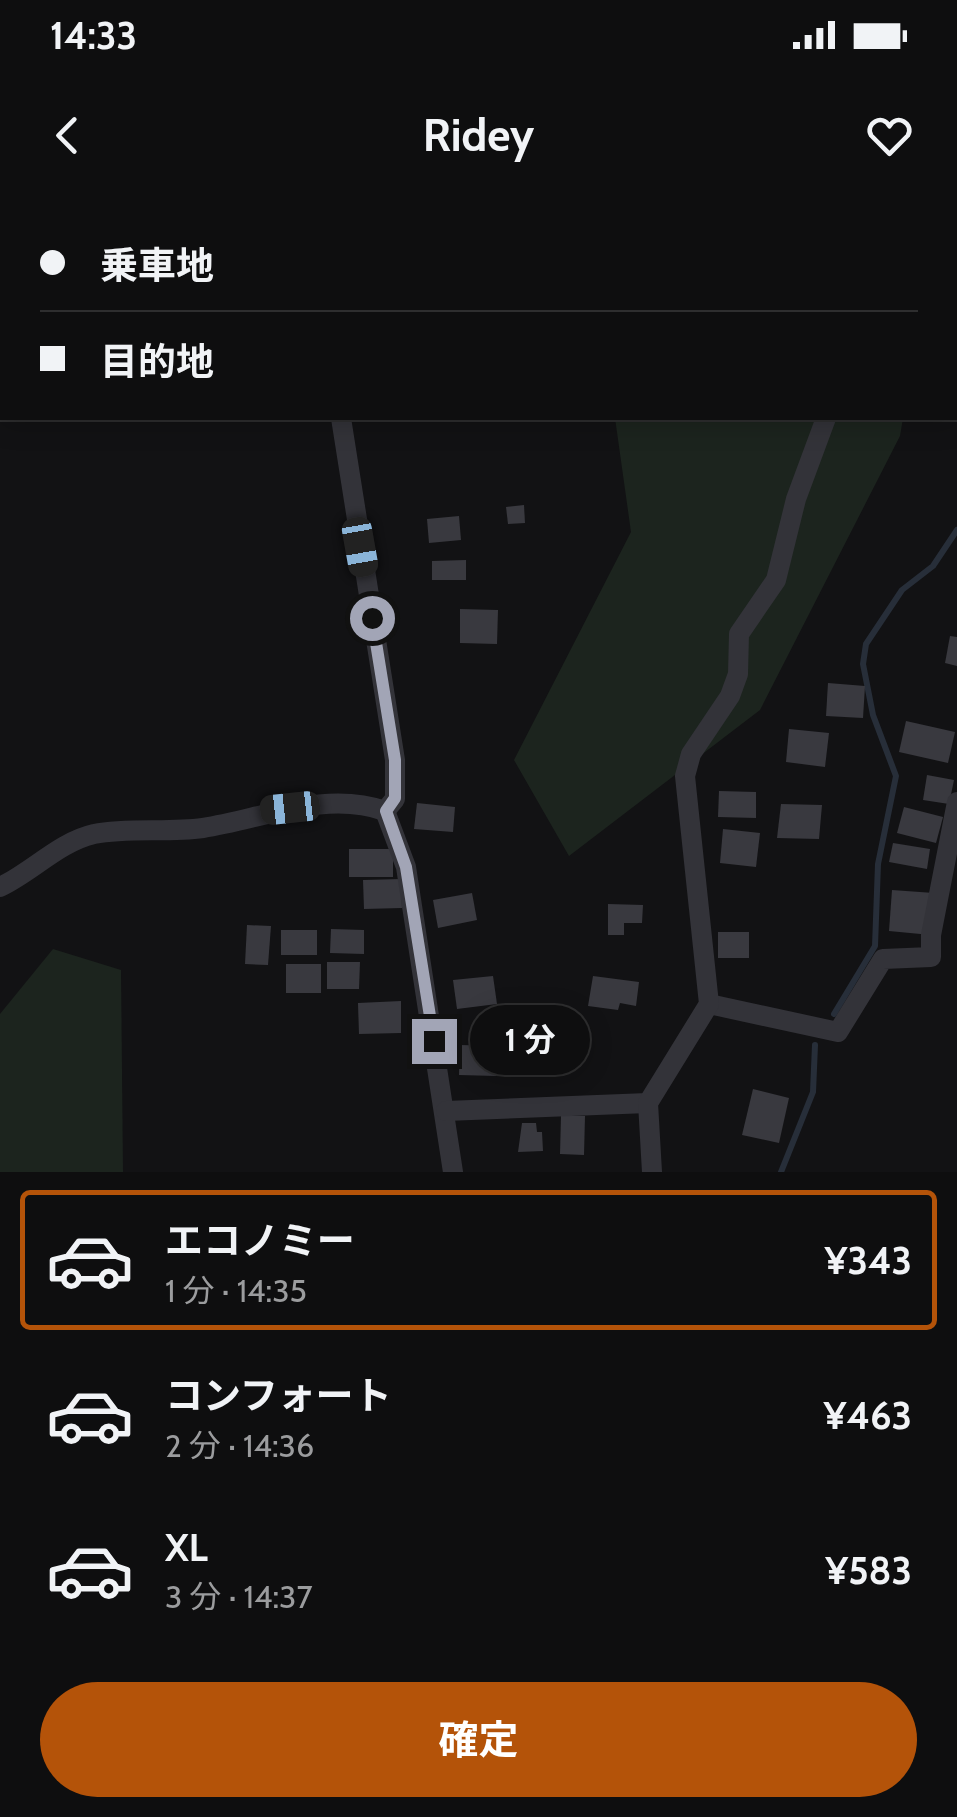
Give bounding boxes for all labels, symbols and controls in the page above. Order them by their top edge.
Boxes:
text: 14:33 [50,12,137,59]
icon: back [40,108,95,163]
text: Ridey [423,108,534,162]
icon: heart [862,108,917,163]
text: 乗車地 [100,242,214,289]
text: 目的地 [100,338,214,385]
car [340,515,380,579]
route start [350,596,395,641]
car [259,790,321,826]
callout: 1 分 [469,1006,589,1076]
route end [412,1019,457,1064]
text: 1 分 [504,1020,556,1059]
icon: car [45,1215,135,1305]
text: エコノミー [165,1217,355,1264]
text: ¥343 [824,1237,912,1284]
text: 1 分 · 14:35 [165,1271,307,1310]
icon: car [45,1370,135,1460]
text: コンフォート [165,1372,392,1419]
text: ¥463 [824,1392,912,1439]
text: 2 分 · 14:36 [165,1426,314,1465]
text: XL [165,1524,208,1571]
icon: car [45,1525,135,1615]
text: ¥583 [825,1547,912,1594]
text: 3 分 · 14:37 [165,1577,313,1616]
button: 確定 [40,1682,917,1797]

